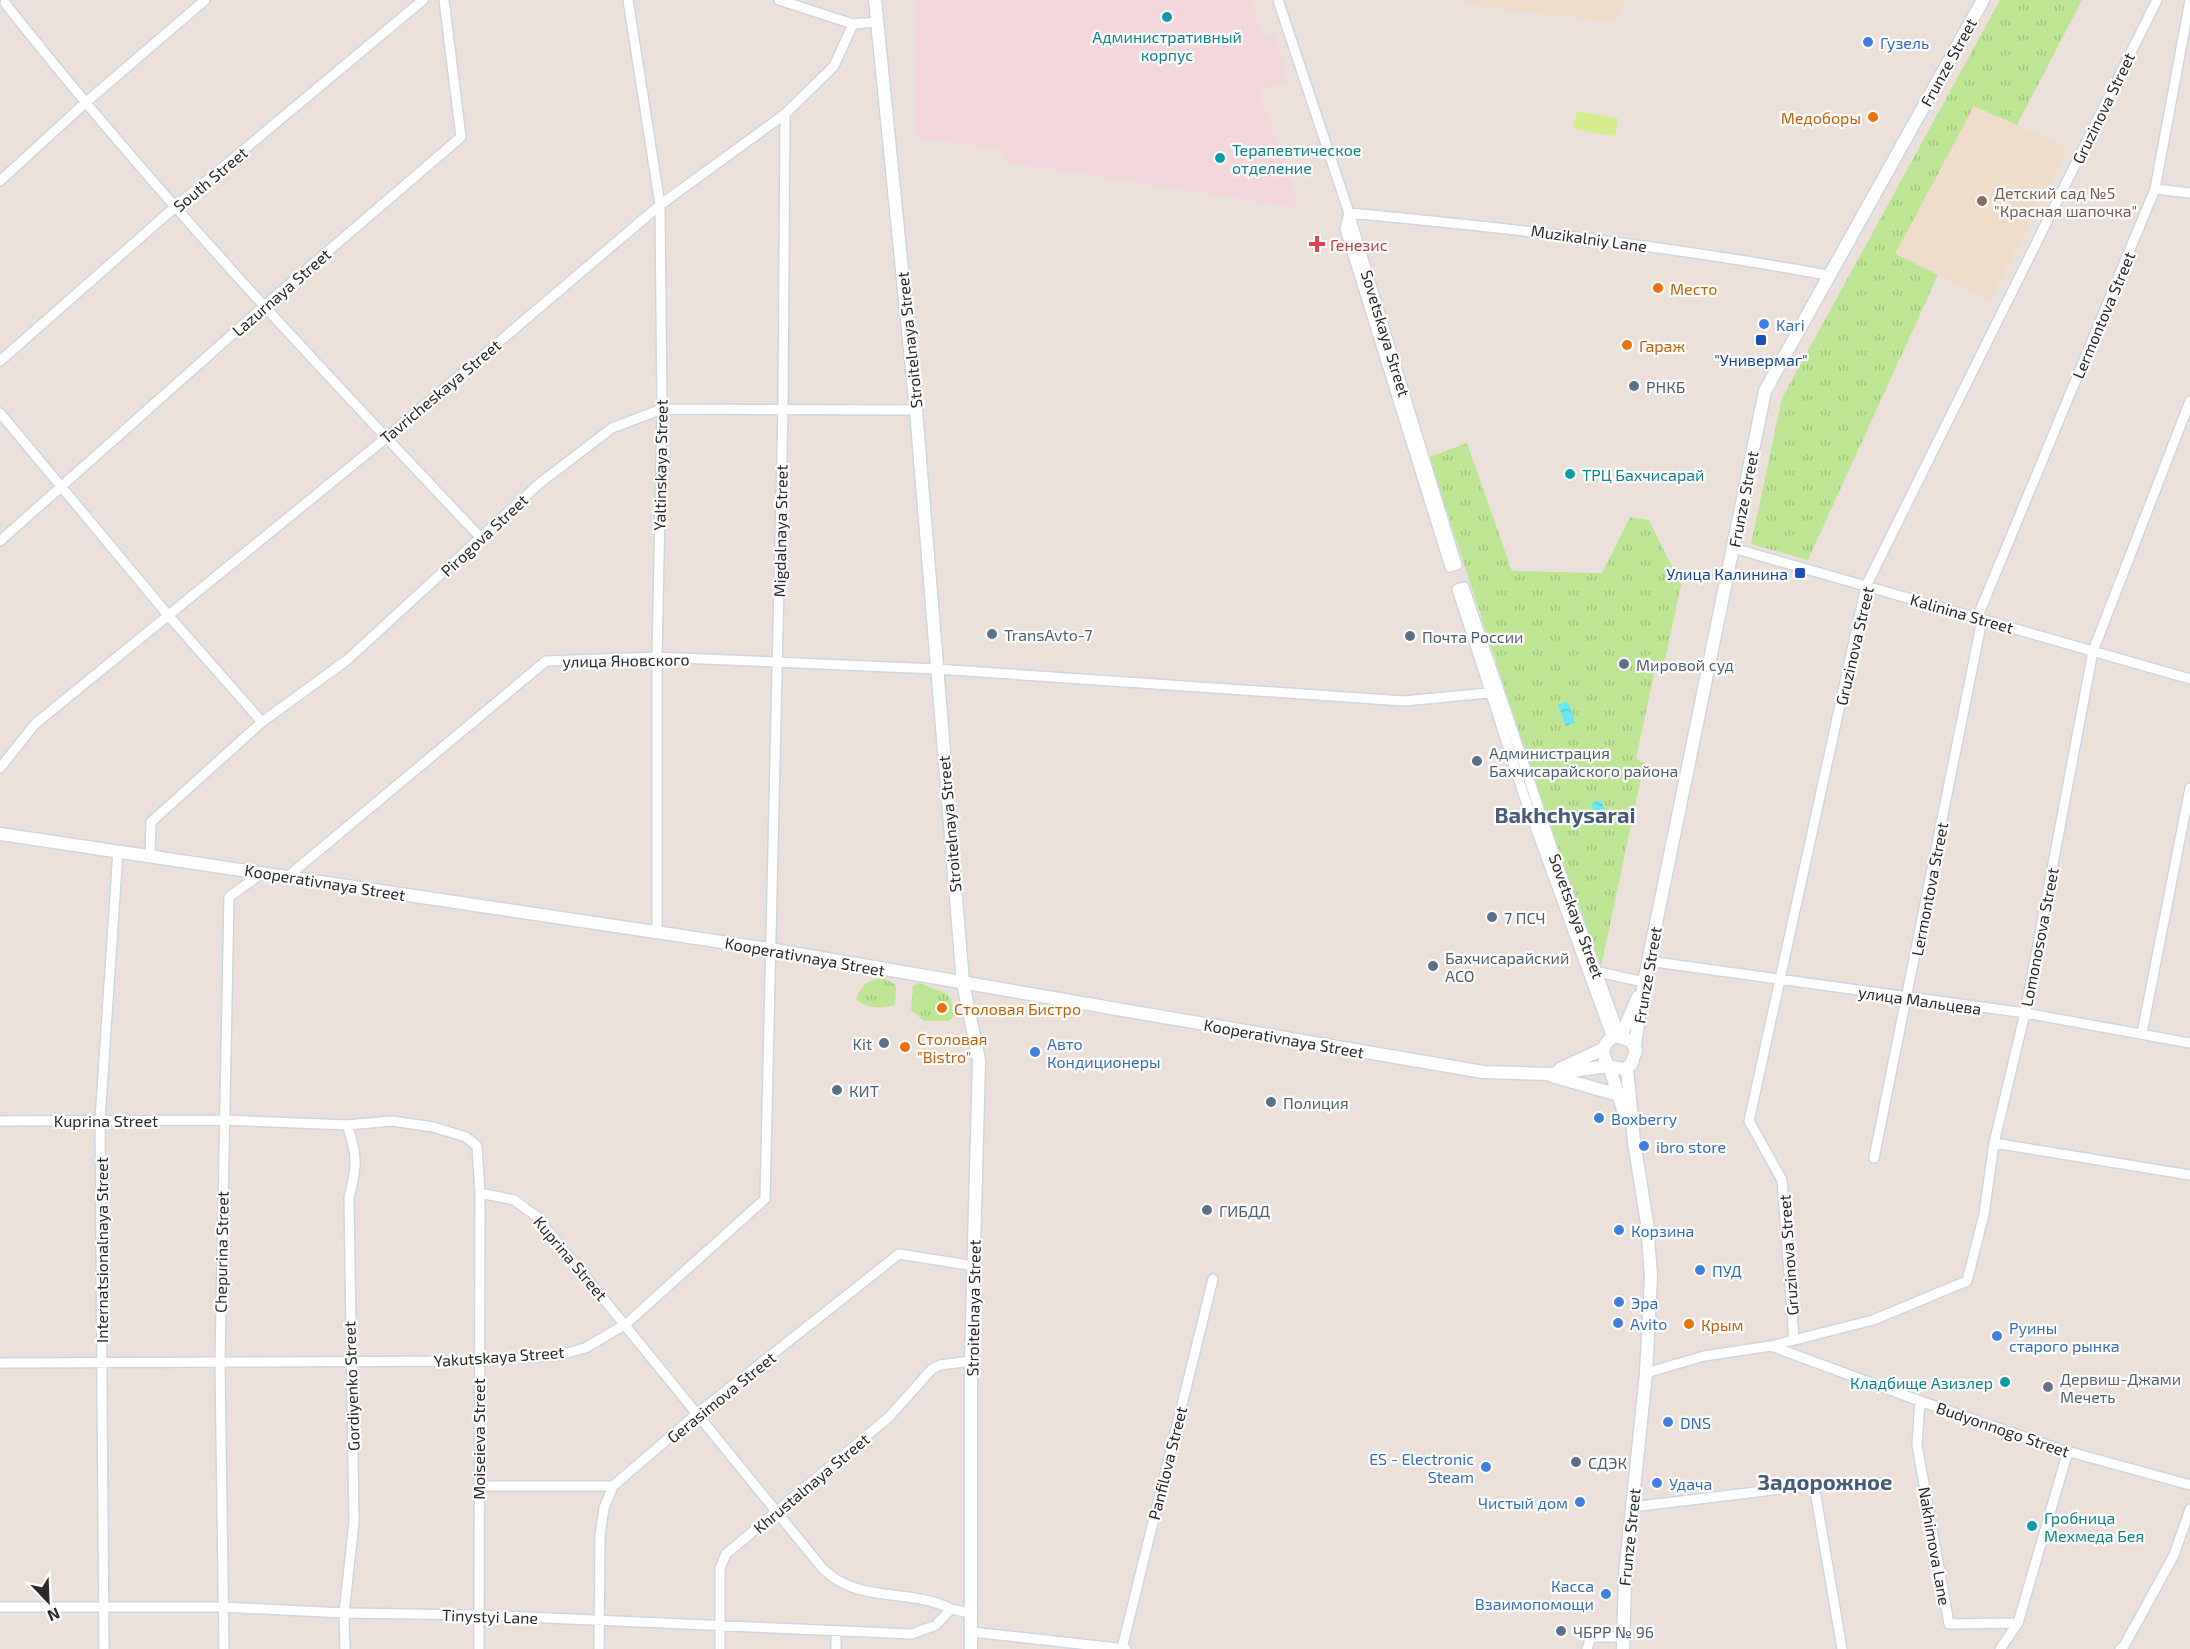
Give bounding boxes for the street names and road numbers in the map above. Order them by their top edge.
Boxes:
street label: Frunze Street [1916,15,1980,109]
street label: Gruzinova Street [2068,49,2138,167]
street label: South Street [169,143,251,215]
street label: Muzikalniy Lane [1530,220,1648,256]
street label: Lazurnaya Street [228,244,334,340]
street label: Lermontova Street [2068,249,2138,381]
street label: Sovetskaya Street [1358,267,1414,399]
street label: Stroitelnaya Street [892,271,926,409]
street label: Tavricheskaya Street [376,335,504,447]
street label: Yaltinskaya Street [649,399,671,531]
street label: Frunze Street [1724,449,1762,549]
street label: Migdalnaya Street [769,464,791,598]
street label: Pirogova Street [437,490,531,580]
street label: Gruzinova Street [1831,585,1877,707]
street label: Kalinina Street [1908,589,2016,637]
street label: улица Яновского [562,649,690,672]
street label: Stroitelnaya Street [934,755,964,893]
street label: Lermontova Street [1907,820,1951,958]
street label: Sovetskaya Street [1546,851,1608,981]
street label: Kooperativnaya Street [243,860,407,904]
street label: Lomonosova Street [2016,866,2062,1008]
street label: Frunze Street [1629,925,1665,1025]
street label: Kooperativnaya Street [723,933,887,979]
street label: улица Мальцева [1857,982,1983,1019]
street label: Kooperativnaya Street [1202,1015,1366,1061]
street label: Kuprina Street [54,1111,158,1130]
street label: Internatsionalnaya Street [92,1157,111,1343]
street label: Chepurina Street [210,1191,232,1313]
street label: Gruzinova Street [1774,1194,1802,1316]
street label: Kuprina Street [530,1212,612,1304]
street label: Stroitelnaya Street [962,1239,984,1377]
street label: Gordiyenko Street [339,1321,363,1451]
street label: Yakutskaya Street [433,1342,565,1370]
street label: Gerasimova Street [663,1347,779,1447]
street label: Moiseieva Street [469,1378,488,1500]
street label: Budyonnogo Street [1934,1397,2072,1461]
street label: Panfilova Street [1144,1404,1190,1522]
street label: Khrustalnaya Street [749,1429,873,1537]
street label: Nakhimova Lane [1915,1485,1955,1607]
street label: Frunze Street [1614,1487,1644,1587]
street label: Tinystyi Lane [442,1605,538,1627]

